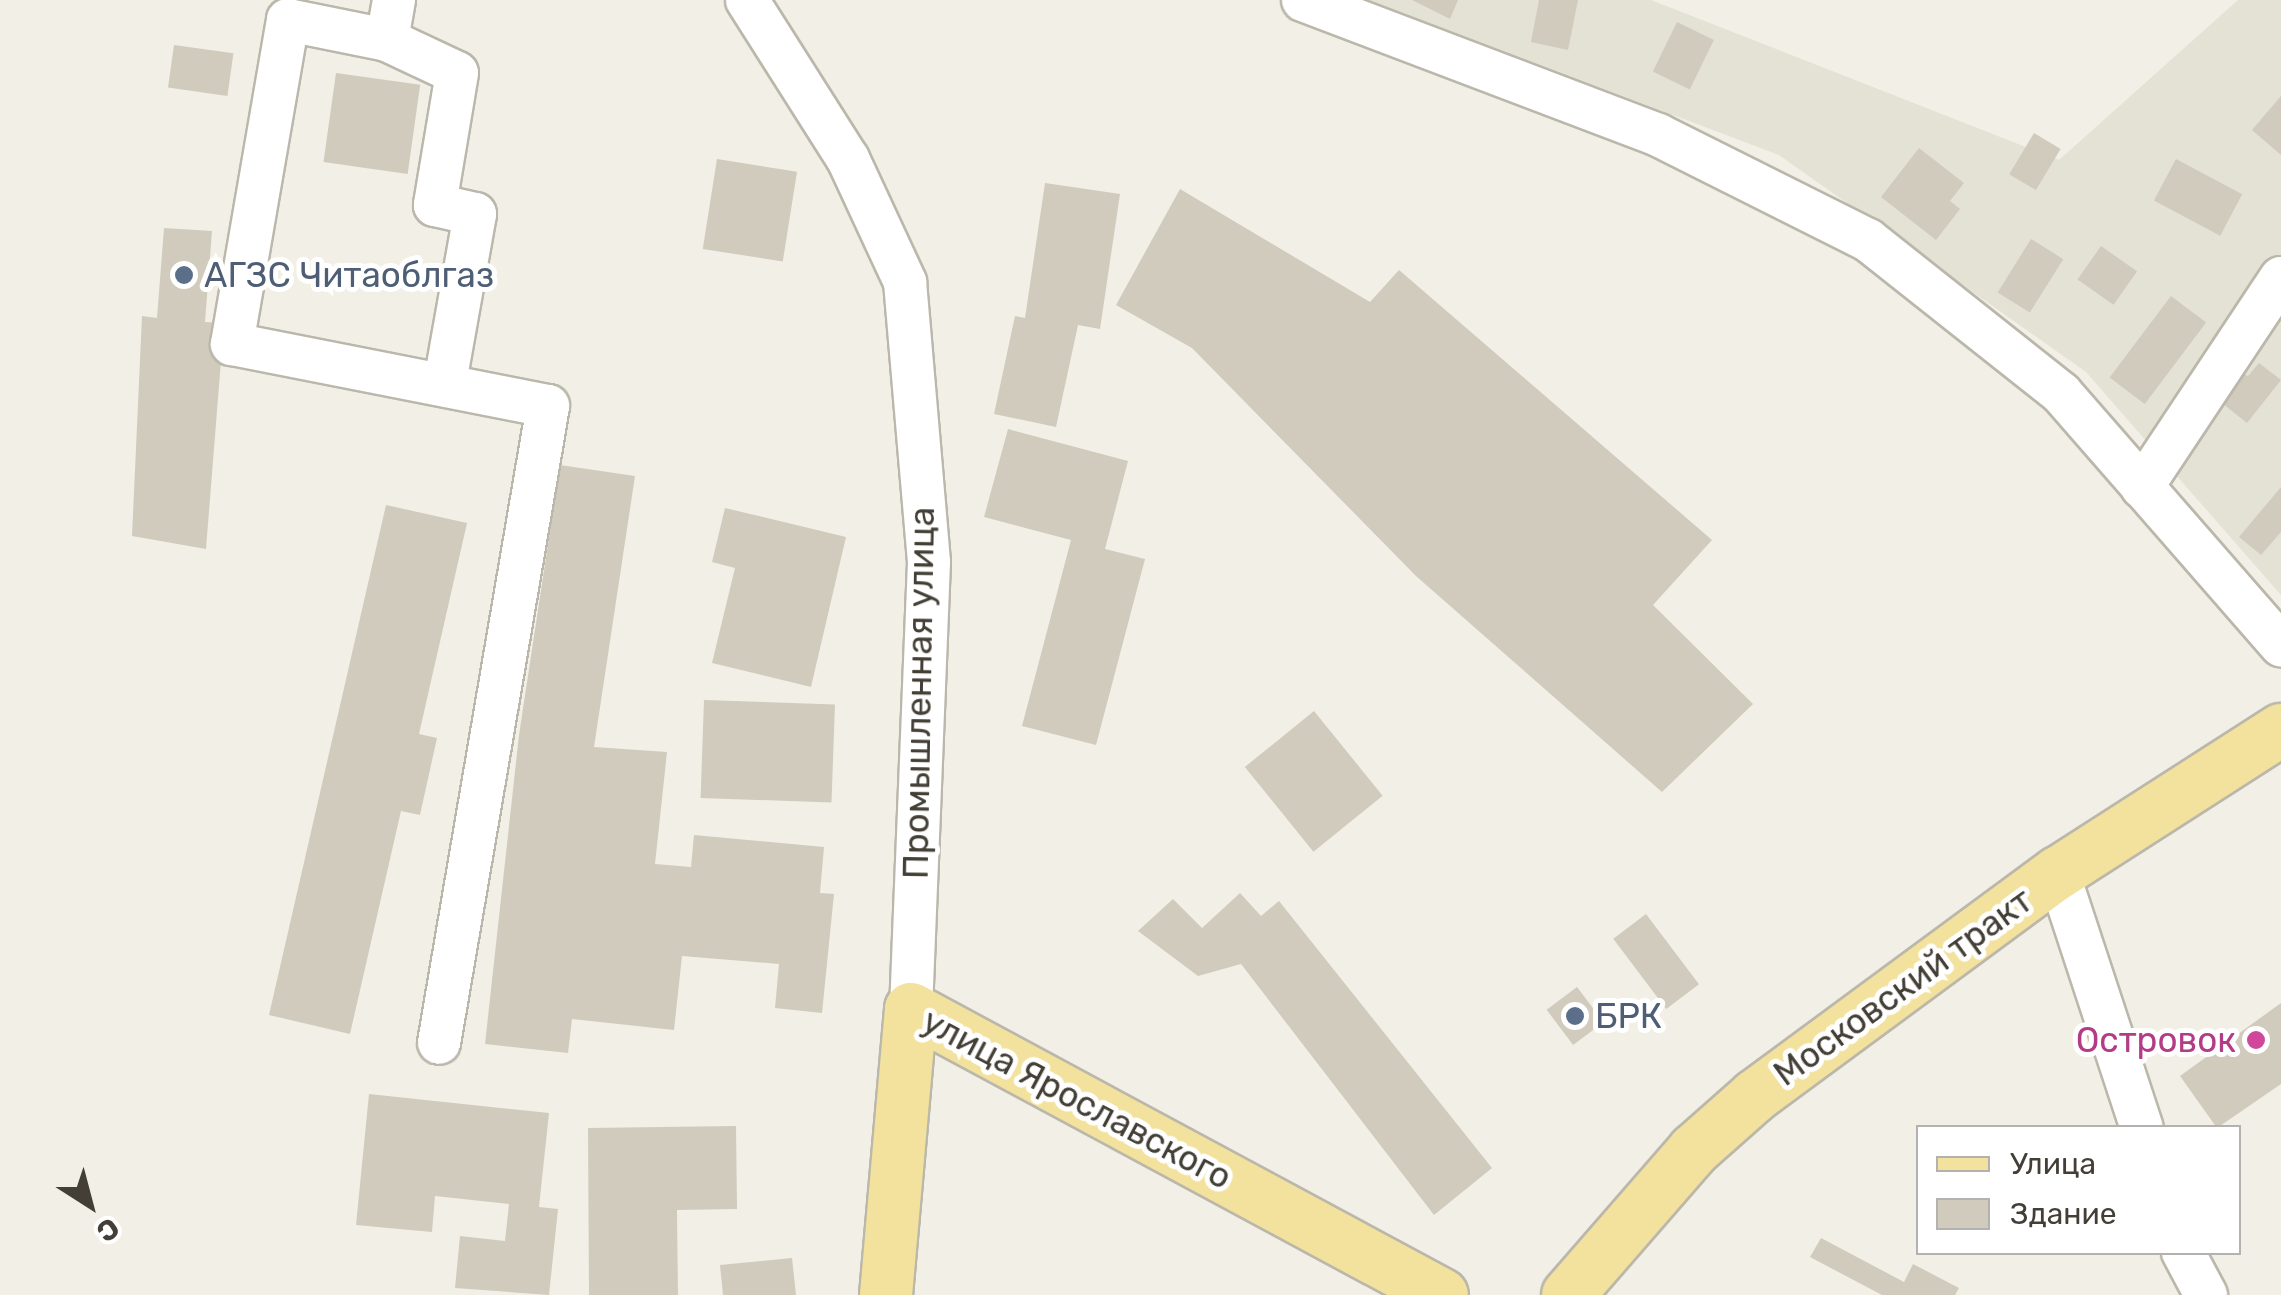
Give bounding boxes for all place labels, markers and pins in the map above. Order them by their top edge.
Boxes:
place label: АГЗС Читаоблгаз [204,254,494,296]
marker: АГЗС Читаоблгаз [173,264,195,286]
place label: БРК [1595,995,1662,1037]
marker: БРК [1564,1005,1586,1027]
place label: Островок [2076,1019,2236,1061]
marker: Островок [2245,1029,2267,1051]

